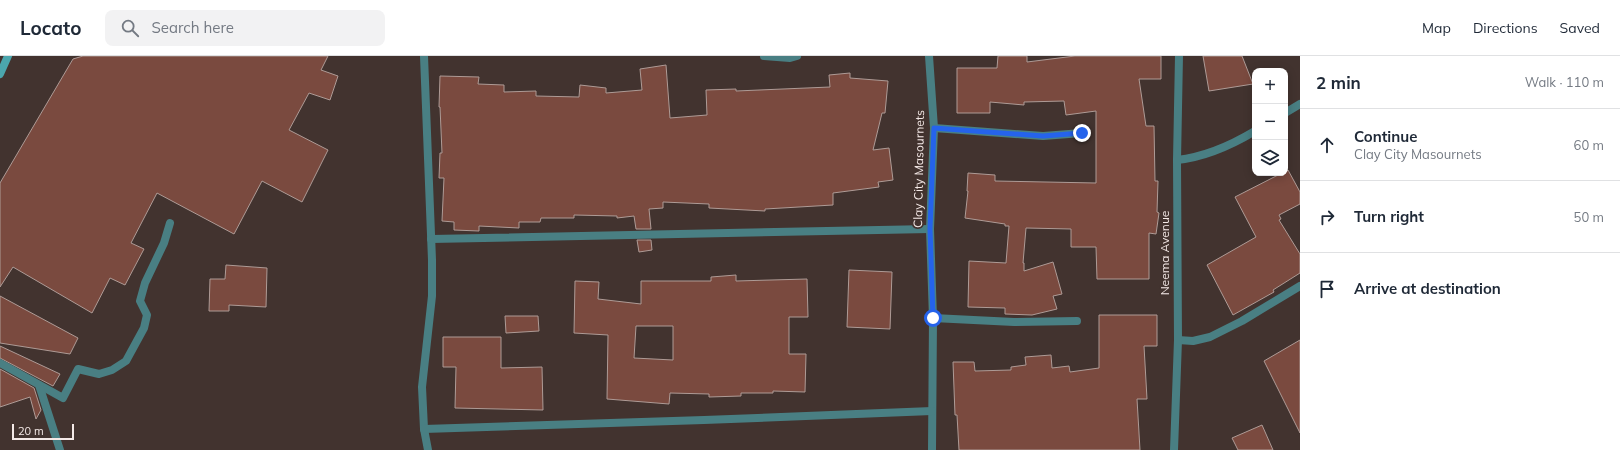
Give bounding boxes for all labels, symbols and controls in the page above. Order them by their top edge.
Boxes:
search box [105,10,385,46]
text: Locato [20,16,81,40]
icon: search [119,17,141,39]
text: Search here [151,18,234,37]
text: Map [1422,19,1451,37]
text: Directions [1473,19,1538,37]
text: Saved [1560,19,1600,37]
map controls [1252,68,1288,176]
button: + [1252,68,1288,104]
text: 2 min [1316,72,1361,93]
text: Walk · 110 m [1525,74,1604,90]
button: − [1252,104,1288,140]
street label: Clay City Masournets [910,110,927,228]
route end [1073,124,1091,142]
text: Continue [1354,127,1417,146]
icon: ahead [1316,134,1338,156]
text: 60 m [1574,137,1604,153]
button: layers [1252,140,1288,176]
text: Clay City Masournets [1354,146,1482,162]
icon: right [1316,206,1338,228]
text: Turn right [1354,207,1424,226]
text: 50 m [1574,209,1604,225]
street label: Neema Avenue [1157,211,1172,295]
icon: arrive [1316,278,1338,300]
text: Arrive at destination [1354,279,1501,298]
route start [924,309,942,327]
scale bar [12,422,74,441]
text: 20 m [18,424,44,438]

